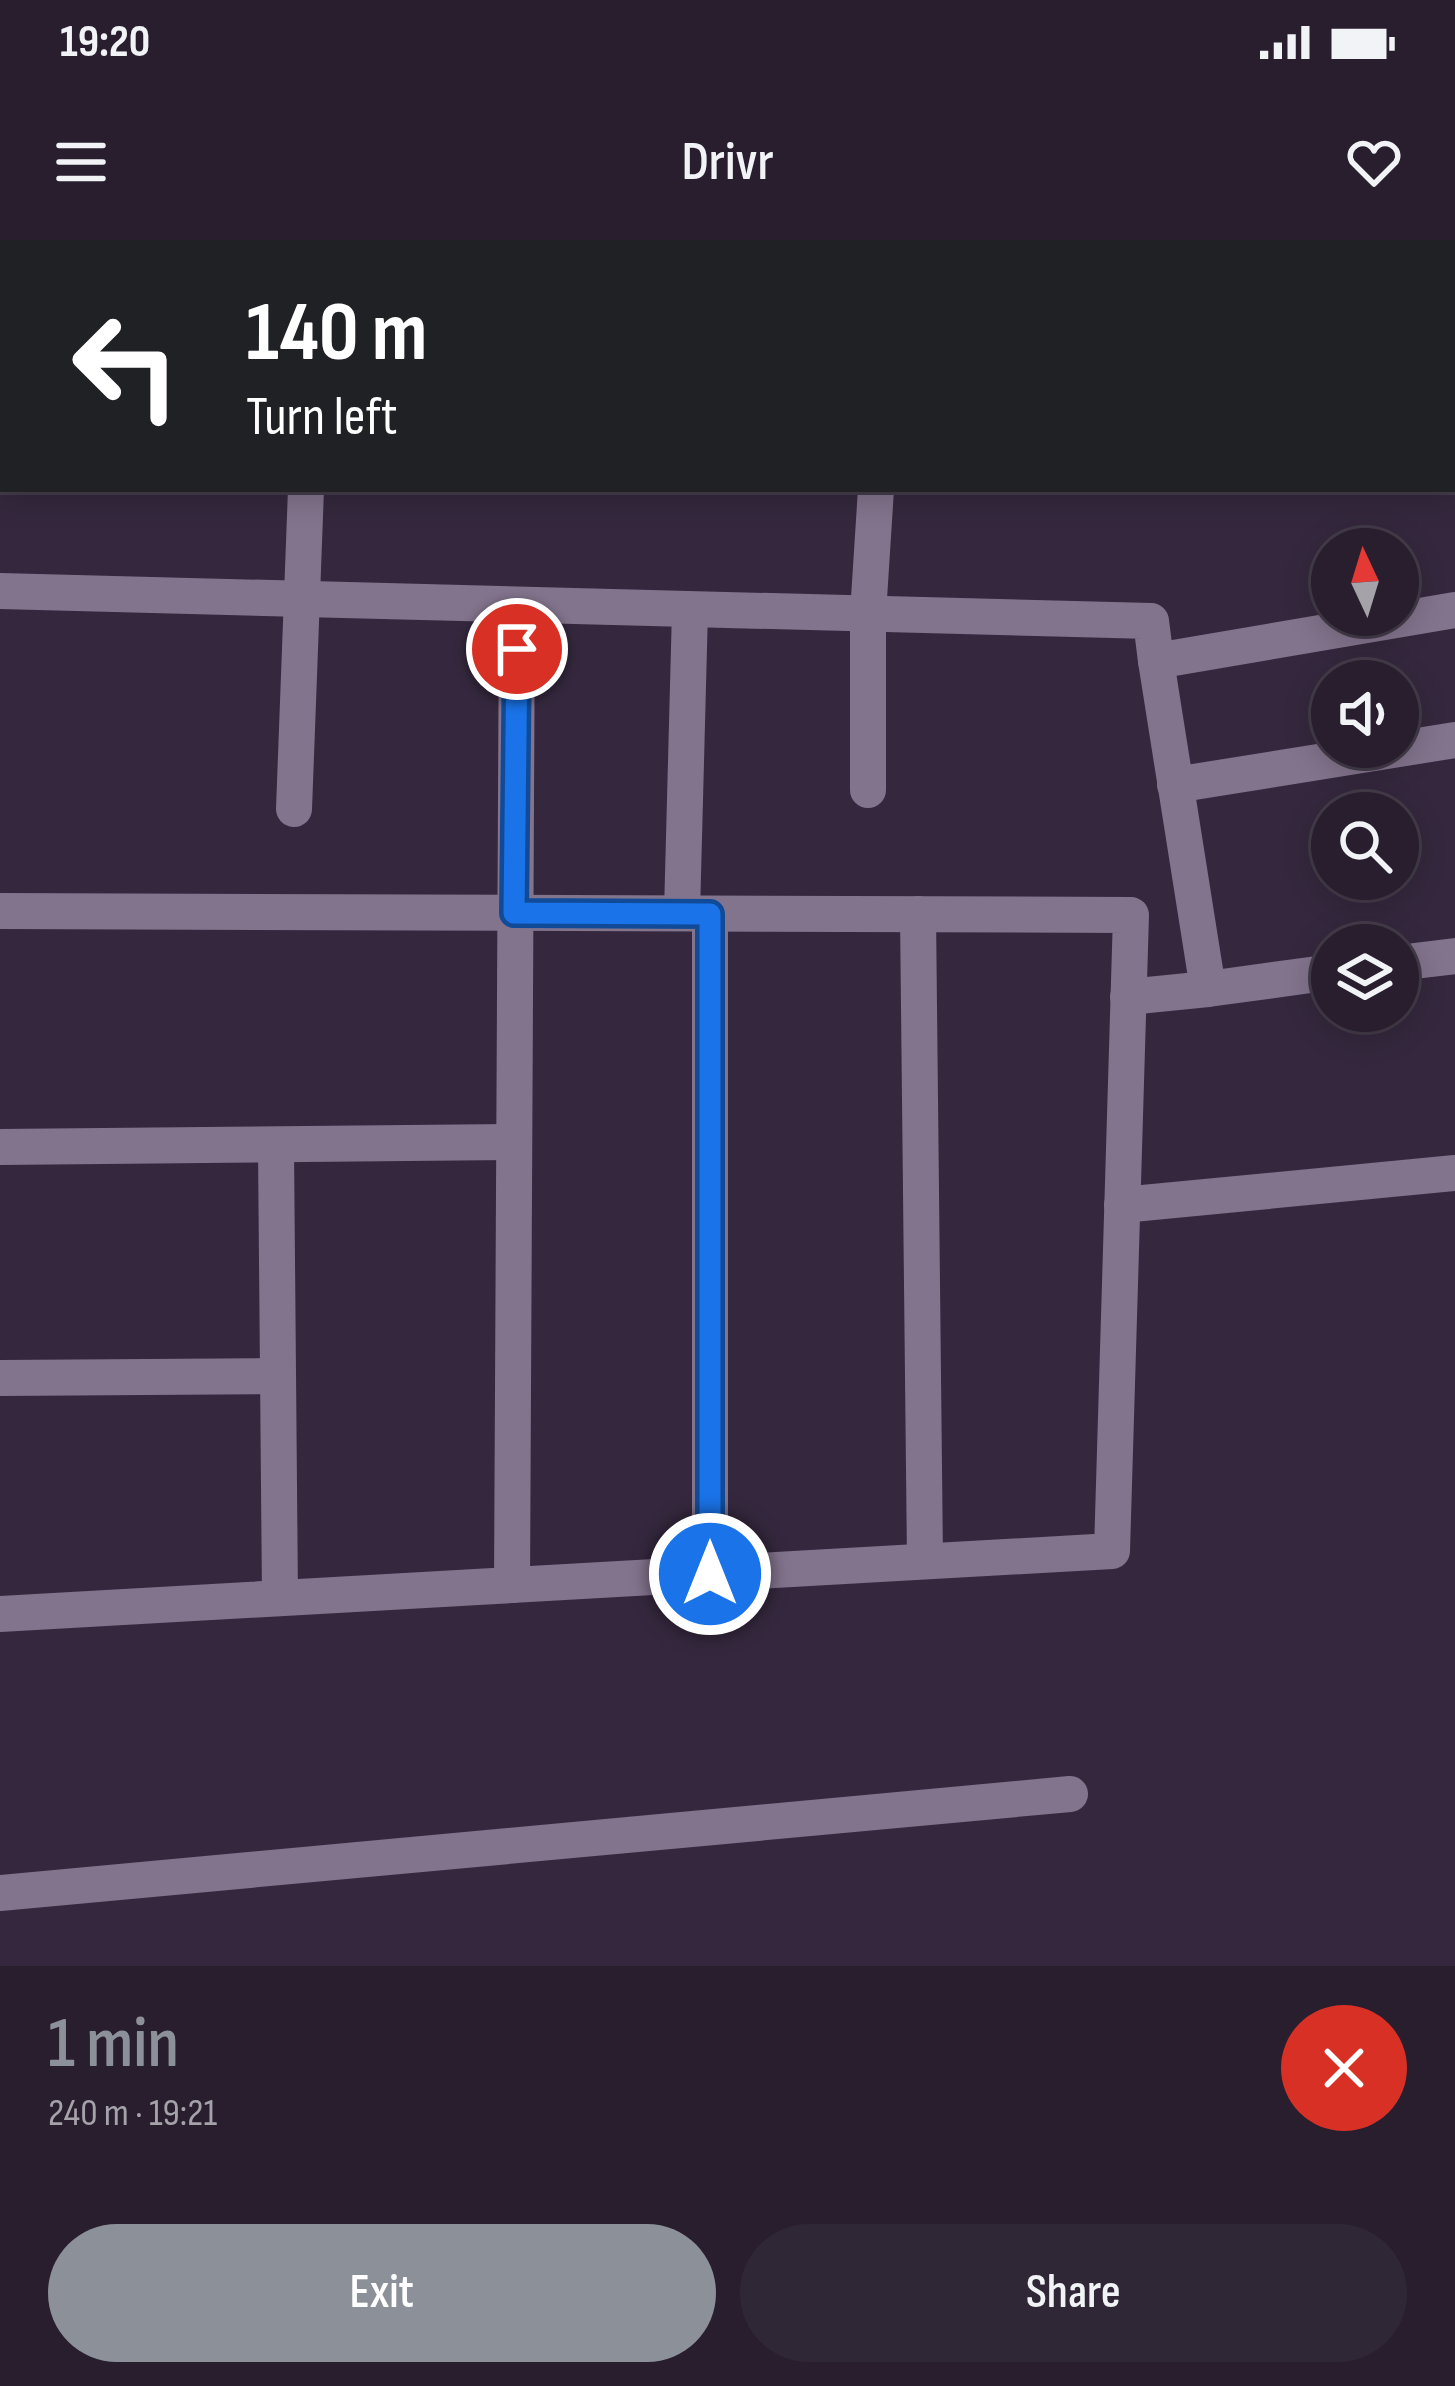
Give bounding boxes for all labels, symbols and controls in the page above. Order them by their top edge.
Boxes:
text: 19:20 [60,15,150,70]
icon: menu [48,129,114,195]
icon: heart [1341,129,1407,195]
text: Drivr [681,130,774,195]
text: 140 m [246,283,427,384]
icon: left [48,288,204,444]
text: Turn left [246,385,398,450]
north arrow [1311,528,1419,636]
map controls [1311,528,1419,1032]
pin [466,598,568,700]
icon: arrive [484,616,550,682]
button: sound [1311,660,1419,768]
button: search [1311,792,1419,900]
button: layers [1311,924,1419,1032]
position arrow [647,1511,773,1637]
text: 1 min [48,2001,179,2088]
button: close [1281,2005,1407,2131]
text: 240 m · 19:21 [48,2090,217,2137]
button: Exit [48,2224,716,2362]
button: Share [740,2224,1407,2362]

